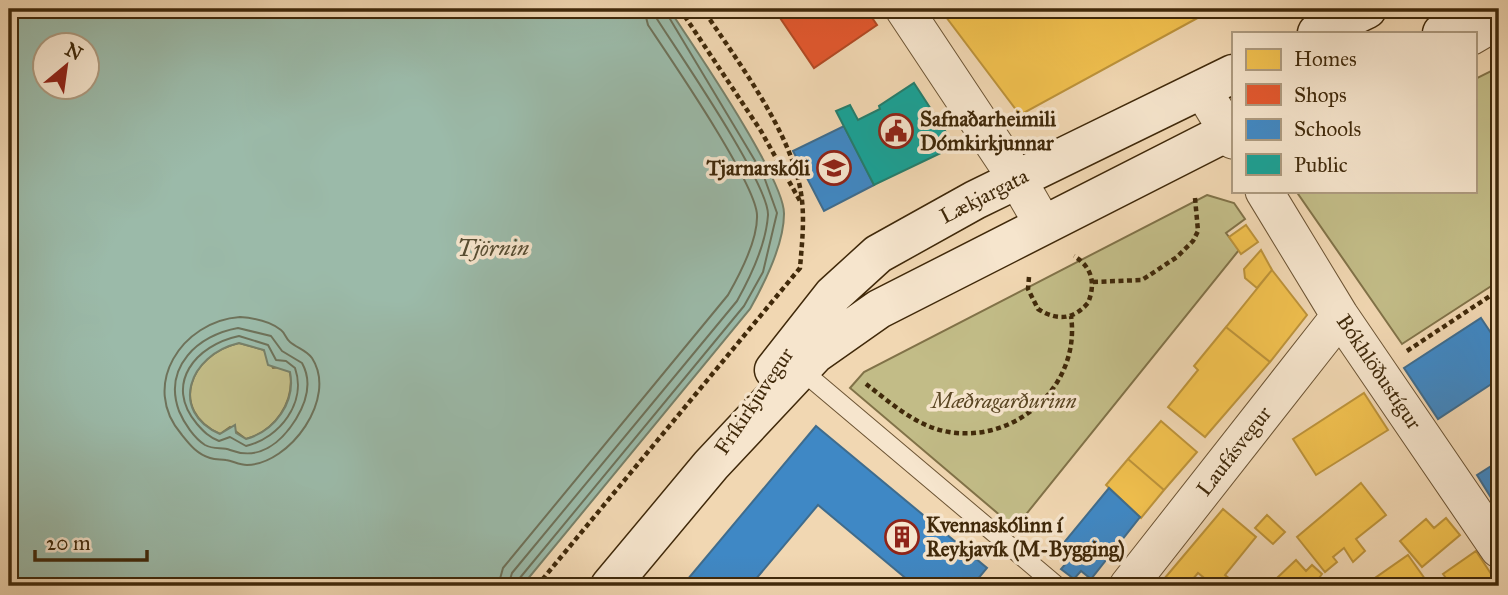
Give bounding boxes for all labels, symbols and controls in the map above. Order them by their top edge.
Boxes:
north arrow [32,32,102,102]
legend [1232,32,1476,192]
text: N [61,38,87,66]
text: Homes [1294,46,1357,72]
text: Shops [1294,82,1347,108]
place label: Safnaðarheimili Dómkirkjunnar [920,106,1056,156]
public building icon: Safnaðarheimili Dómkirkjunnar [877,112,915,150]
text: Schools [1294,116,1361,142]
school or university icon: Tjarnarskóli [815,149,853,187]
text: Public [1294,152,1348,178]
place label: Tjarnarskóli [705,155,810,181]
street label: Lækjargata [935,163,1033,229]
water label: Tjörnin [457,234,529,262]
street label: Bókhlöðustígur [1331,309,1427,435]
street label: Fríkirkjuvegur [709,342,799,460]
park label: Mæðragarðurinn [930,388,1077,414]
street label: Laufásvegur [1191,401,1277,501]
place label: Kvennaskólinn í Reykjavík (M-Bygging) [926,512,1125,562]
scale bar [35,518,147,562]
building icon: Kvennaskólinn í Reykjavík (M-Bygging) [883,518,921,556]
text: 20 m [46,530,91,556]

